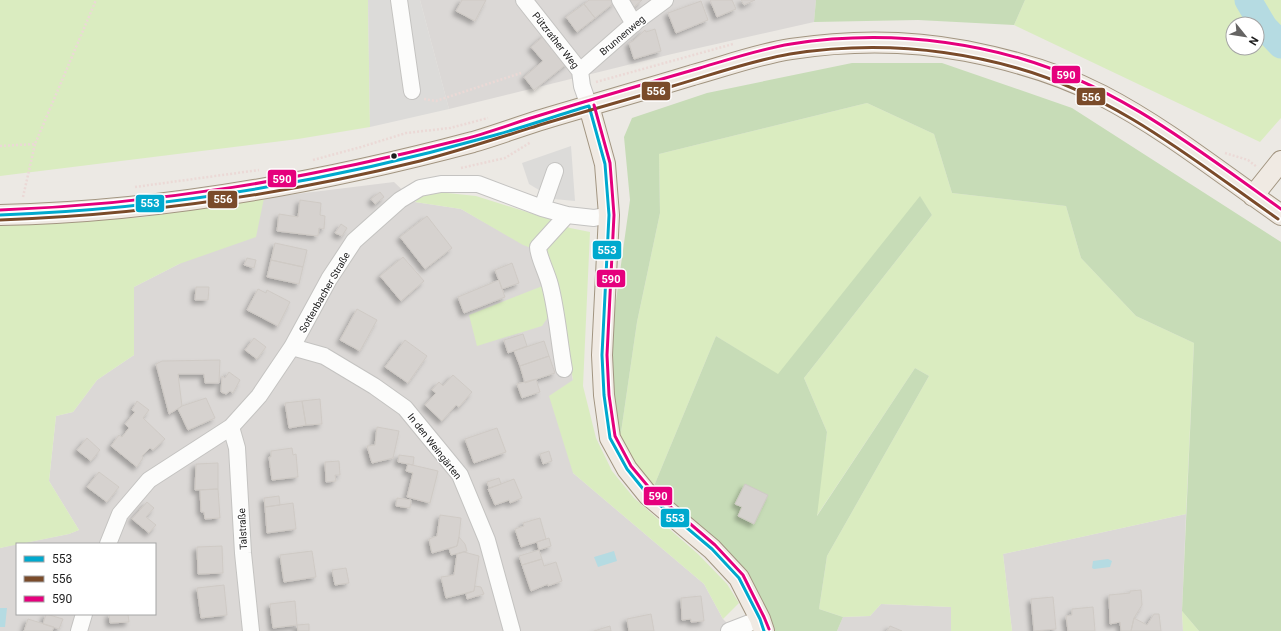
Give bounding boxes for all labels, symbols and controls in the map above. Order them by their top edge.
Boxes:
street label: Pützrather Weg [530,10,581,71]
street label: Brunnenweg [598,13,647,57]
north arrow [1225,16,1265,56]
text: N [1246,34,1261,48]
line badge: 590 [1051,65,1081,84]
text: 590 [1057,69,1075,82]
line badge: 556 [641,81,671,101]
text: 556 [647,85,665,98]
line badge: 556 [1076,87,1106,106]
text: 556 [1082,91,1100,104]
unlabelled marker [389,151,399,161]
line badge: 590 [267,169,297,188]
text: 590 [273,173,291,186]
line badge: 556 [207,190,238,209]
text: 556 [214,193,232,206]
line badge: 553 [135,194,165,213]
text: 553 [141,197,159,210]
line badge: 553 [592,240,622,260]
text: 553 [598,244,616,257]
street label: Sottenbacher Straße [297,250,352,334]
line badge: 590 [596,269,626,288]
text: 590 [602,273,620,286]
street label: In den Weingärten [406,411,464,481]
line badge: 590 [643,486,673,506]
text: 590 [649,490,667,503]
street label: Talstraße [236,508,249,550]
line badge: 553 [660,508,690,528]
text: 553 [666,512,684,525]
legend [16,543,156,615]
text: 553 [52,552,72,566]
text: 556 [52,572,72,586]
text: 590 [52,592,72,606]

